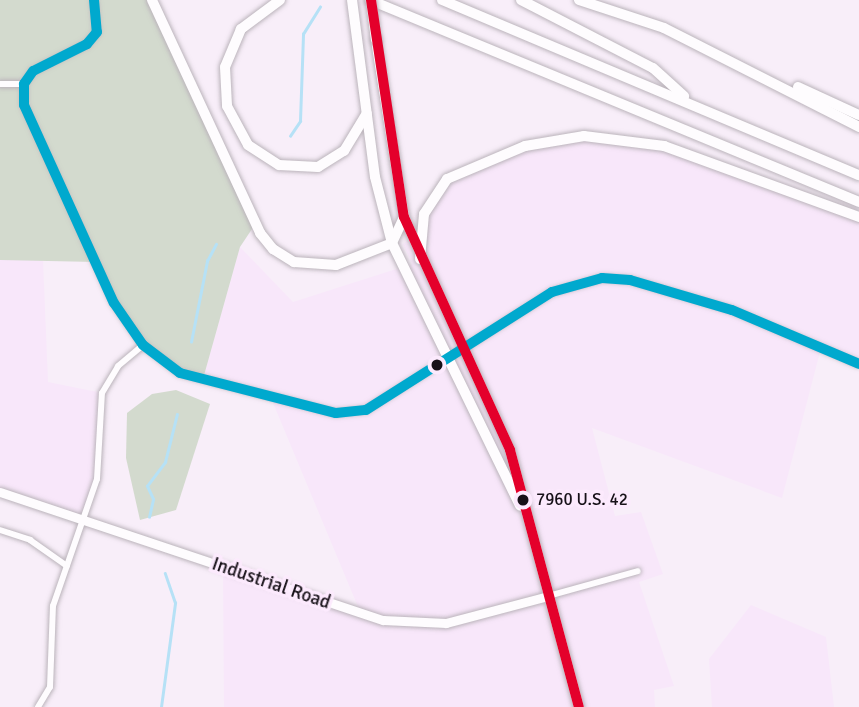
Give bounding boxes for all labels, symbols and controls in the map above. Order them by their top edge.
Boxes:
unlabelled marker [430,358,444,372]
place label: 7960 U.S. 42 [536,490,628,510]
marker: 7960 U.S. 42 [516,493,530,507]
street label: Industrial Road [209,553,333,615]

